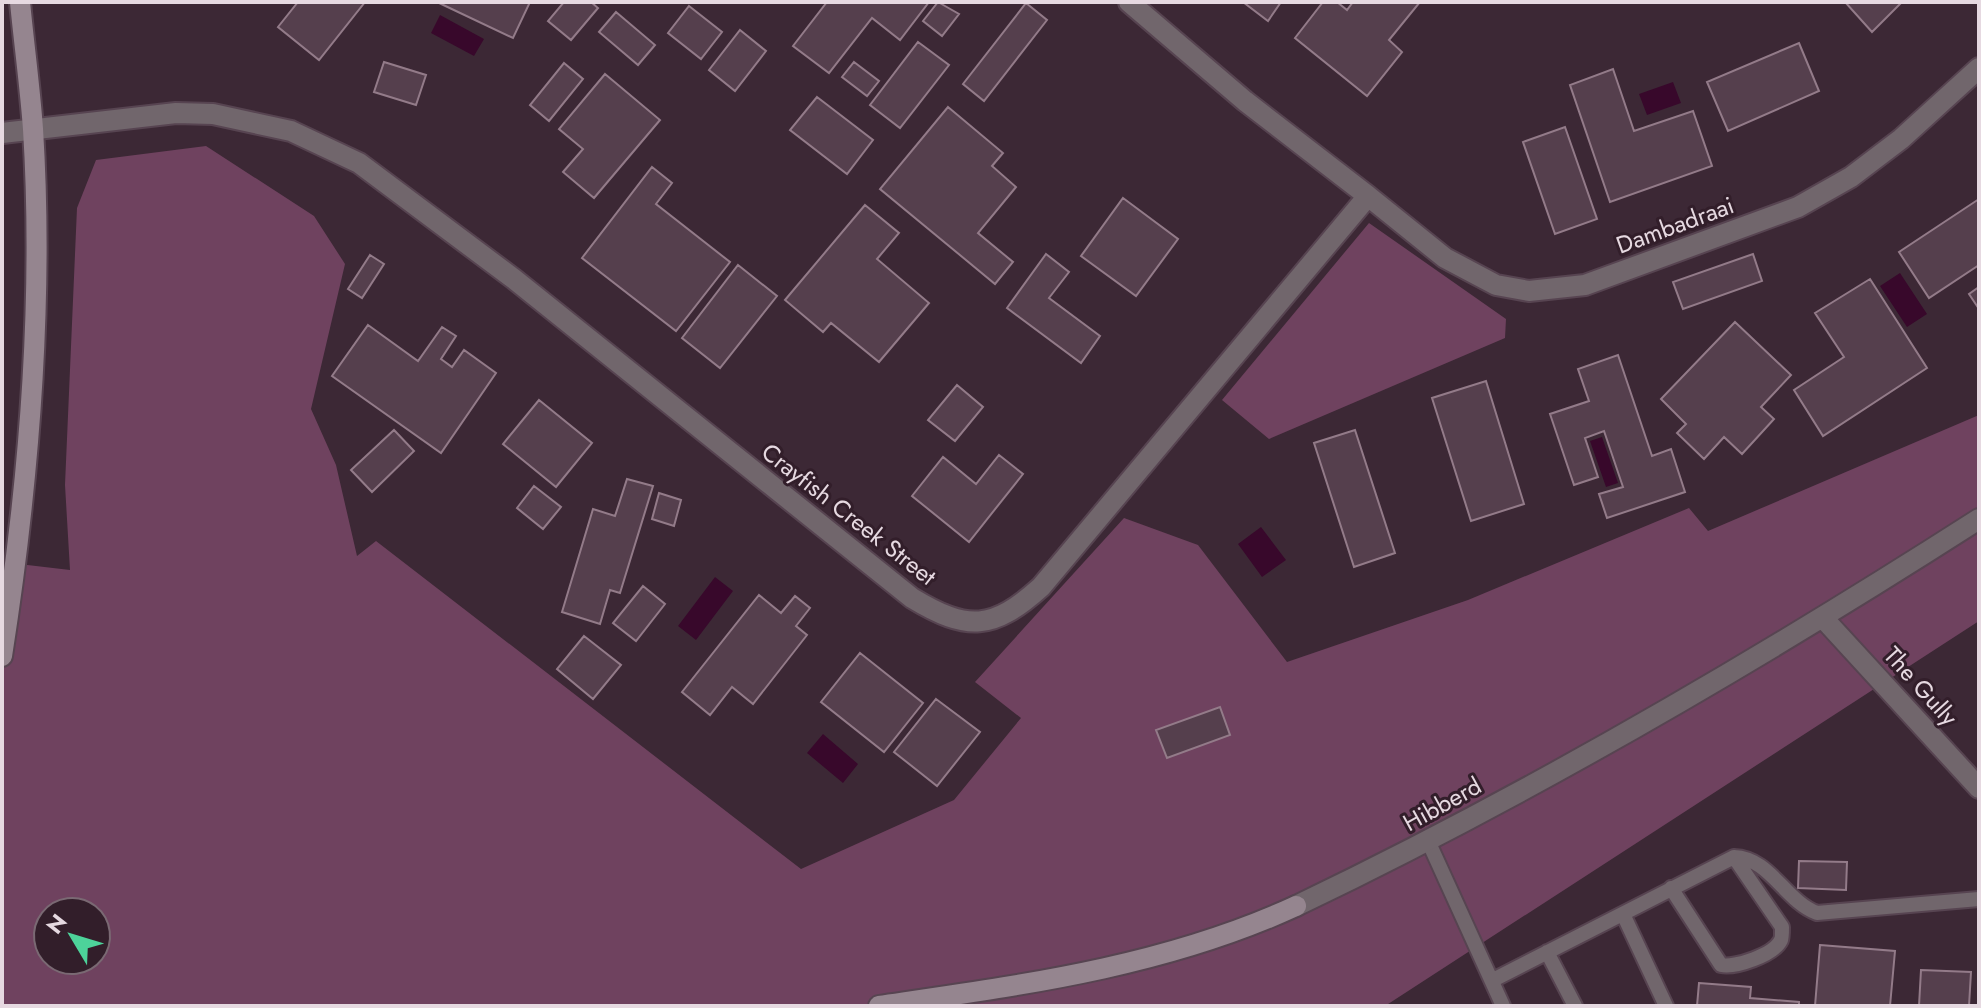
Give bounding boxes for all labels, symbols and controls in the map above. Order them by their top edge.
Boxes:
street label: Dambadraai [1611,188,1739,262]
street label: Crayfish Creek Street [754,435,944,594]
street label: The Gully [1876,639,1966,734]
street label: Hibberd [1396,768,1488,840]
north arrow [32,896,112,976]
text: N [38,907,74,940]

